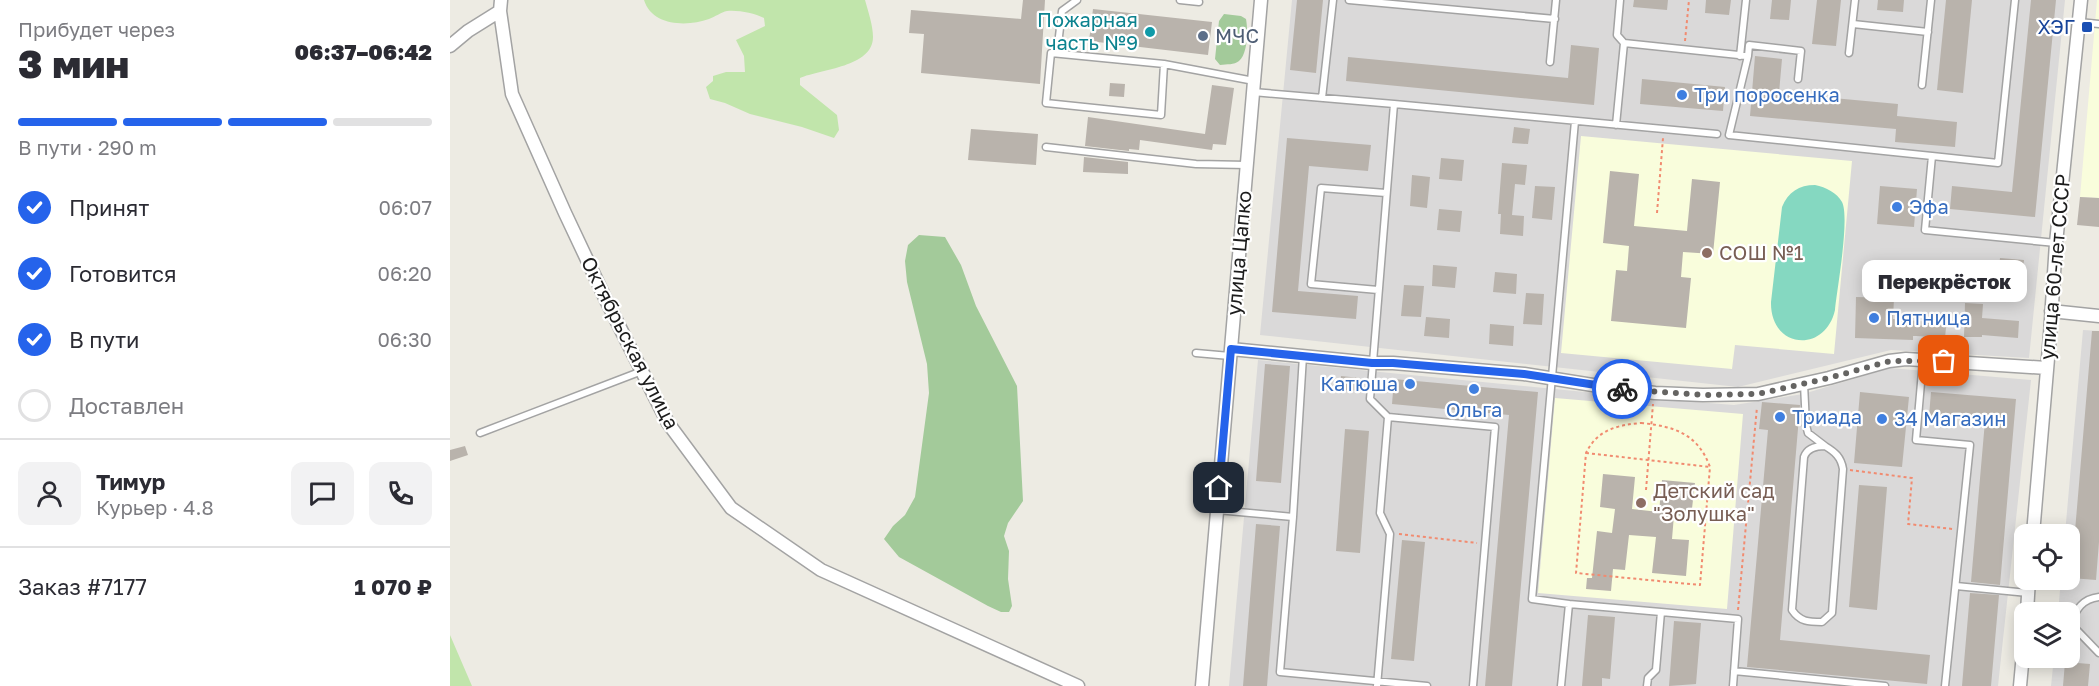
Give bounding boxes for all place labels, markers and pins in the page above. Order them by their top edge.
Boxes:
place label: Пожарная часть №9 [1037,7,1138,54]
place label: ХЭГ [2037,14,2075,38]
marker: ХЭГ [2080,20,2094,34]
place label: МЧС [1215,23,1259,47]
marker: Пожарная часть №9 [1143,25,1157,39]
marker: МЧС [1196,29,1210,43]
place label: Три поросенка [1694,82,1840,106]
marker: Три поросенка [1675,88,1689,102]
place label: Эфа [1909,194,1949,218]
marker: Эфа [1890,200,1904,214]
place label: СОШ №1 [1719,240,1804,264]
marker: СОШ №1 [1700,246,1714,260]
callout: Перекрёсток [1862,259,2026,301]
place label: Пятница [1886,305,1971,329]
marker: Пятница [1867,311,1881,325]
pin [1918,335,1969,386]
place label: Катюша [1320,371,1398,395]
marker: Катюша [1403,377,1417,391]
marker: Ольга [1467,382,1481,396]
place label: Ольга [1446,397,1502,421]
place label: Триада [1792,404,1862,428]
place label: 34 Магазин [1894,406,2006,430]
marker: Триада [1773,410,1787,424]
marker: 34 Магазин [1875,412,1889,426]
pin [1193,462,1244,513]
place label: Детский сад "Золушка" [1653,478,1775,525]
marker: Детский сад "Золушка" [1634,496,1648,510]

